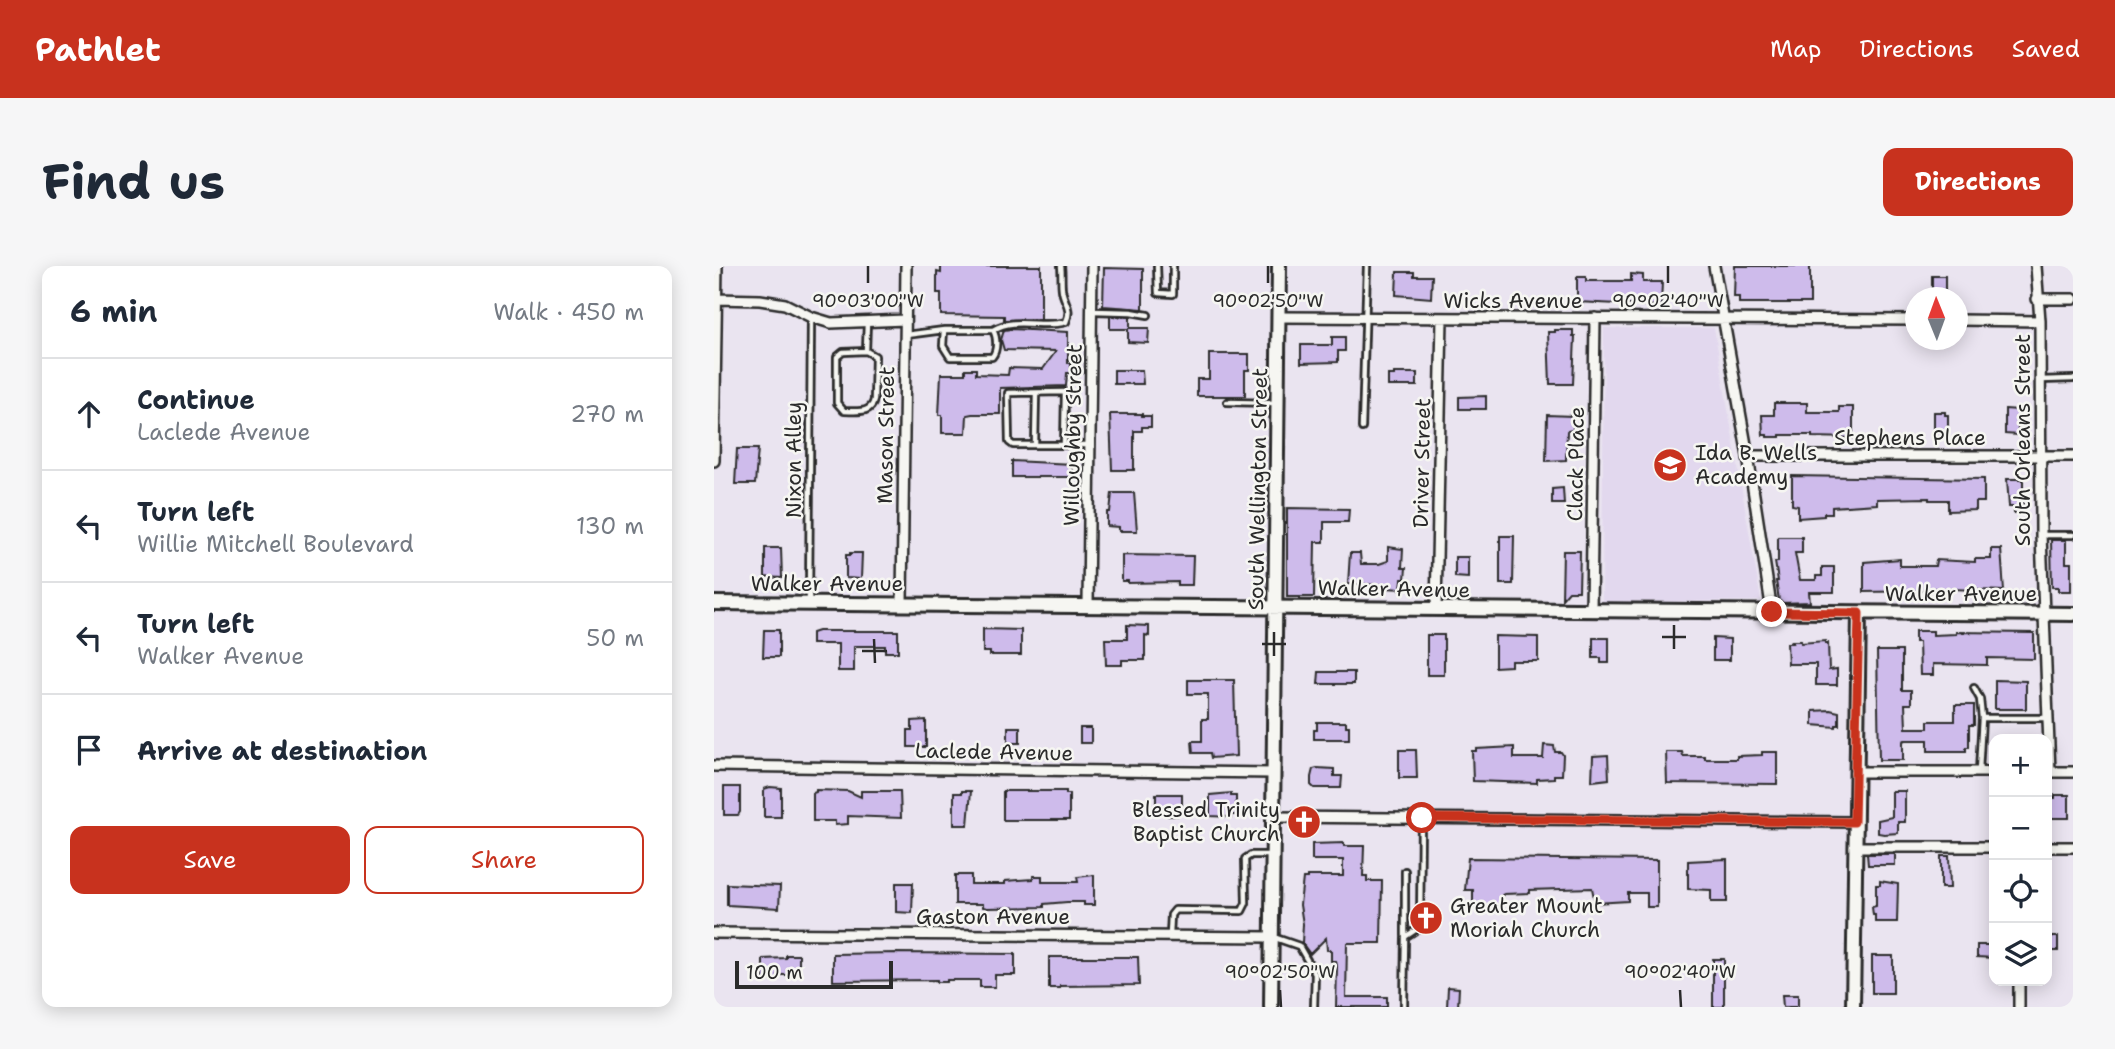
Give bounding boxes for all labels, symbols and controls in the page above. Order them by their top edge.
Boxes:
text: Pathlet [35,27,161,72]
text: Map [1770,33,1821,65]
text: Directions [1859,33,1974,65]
text: Saved [2012,33,2080,65]
button: Directions [1883,148,2073,216]
text: Find us [42,149,225,215]
street label: Wicks Avenue [1443,287,1583,315]
north arrow [1905,287,1968,350]
text: 90°03'00"W [812,289,924,313]
text: 90°02'50"W [1212,289,1324,313]
text: 90°02'40"W [1612,289,1724,313]
text: 6 min [70,291,157,332]
text: Walk · 450 m [493,297,644,327]
street label: South Orleans Street [2009,334,2037,546]
street label: Willoughby Street [1057,344,1089,526]
street label: Mason Street [871,366,901,504]
street label: South Wellington Street [1242,367,1274,611]
text: Continue [137,382,255,417]
icon: ahead [70,395,108,433]
street label: Driver Street [1407,398,1437,528]
text: 270 m [570,399,644,429]
street label: Nixon Alley [780,402,808,518]
street label: Clack Place [1561,406,1591,522]
text: Laclede Avenue [137,417,311,447]
street label: Stephens Place [1834,424,1986,452]
place label: Ida B. Wells Academy [1695,439,1817,491]
school or university icon: Ida B. Wells Academy [1651,446,1689,484]
text: Turn left [137,494,254,529]
icon: left [70,507,108,545]
text: 130 m [576,511,644,541]
text: Willie Mitchell Boulevard [137,529,414,559]
street label: Walker Avenue [751,570,903,598]
street label: Walker Avenue [1317,574,1471,604]
street label: Walker Avenue [1885,580,2037,608]
route end [1756,596,1787,627]
text: Turn left [137,606,254,641]
icon: left [70,619,108,657]
text: 50 m [586,623,644,653]
text: Walker Avenue [137,641,304,671]
icon: arrive [70,731,108,769]
text: Arrive at destination [137,733,427,768]
map controls [1989,734,2052,986]
button: + [1989,734,2052,797]
street label: Laclede Avenue [915,737,1073,767]
place label: Blessed Trinity Baptist Church [1132,796,1280,848]
button: − [1989,797,2052,860]
route start [1406,802,1437,833]
church icon: Blessed Trinity Baptist Church [1285,803,1323,841]
button: Save [70,826,350,894]
button: Share [364,826,644,894]
button: locate [1989,860,2052,923]
place label: Greater Mount Moriah Church [1450,892,1603,944]
church icon: Greater Mount Moriah Church [1407,899,1445,937]
street label: Gaston Avenue [916,903,1070,931]
button: layers [1989,923,2052,986]
scale bar [735,958,892,990]
text: 100 m [746,960,803,985]
text: 90°02'50"W [1224,960,1336,984]
text: 90°02'40"W [1624,960,1736,984]

